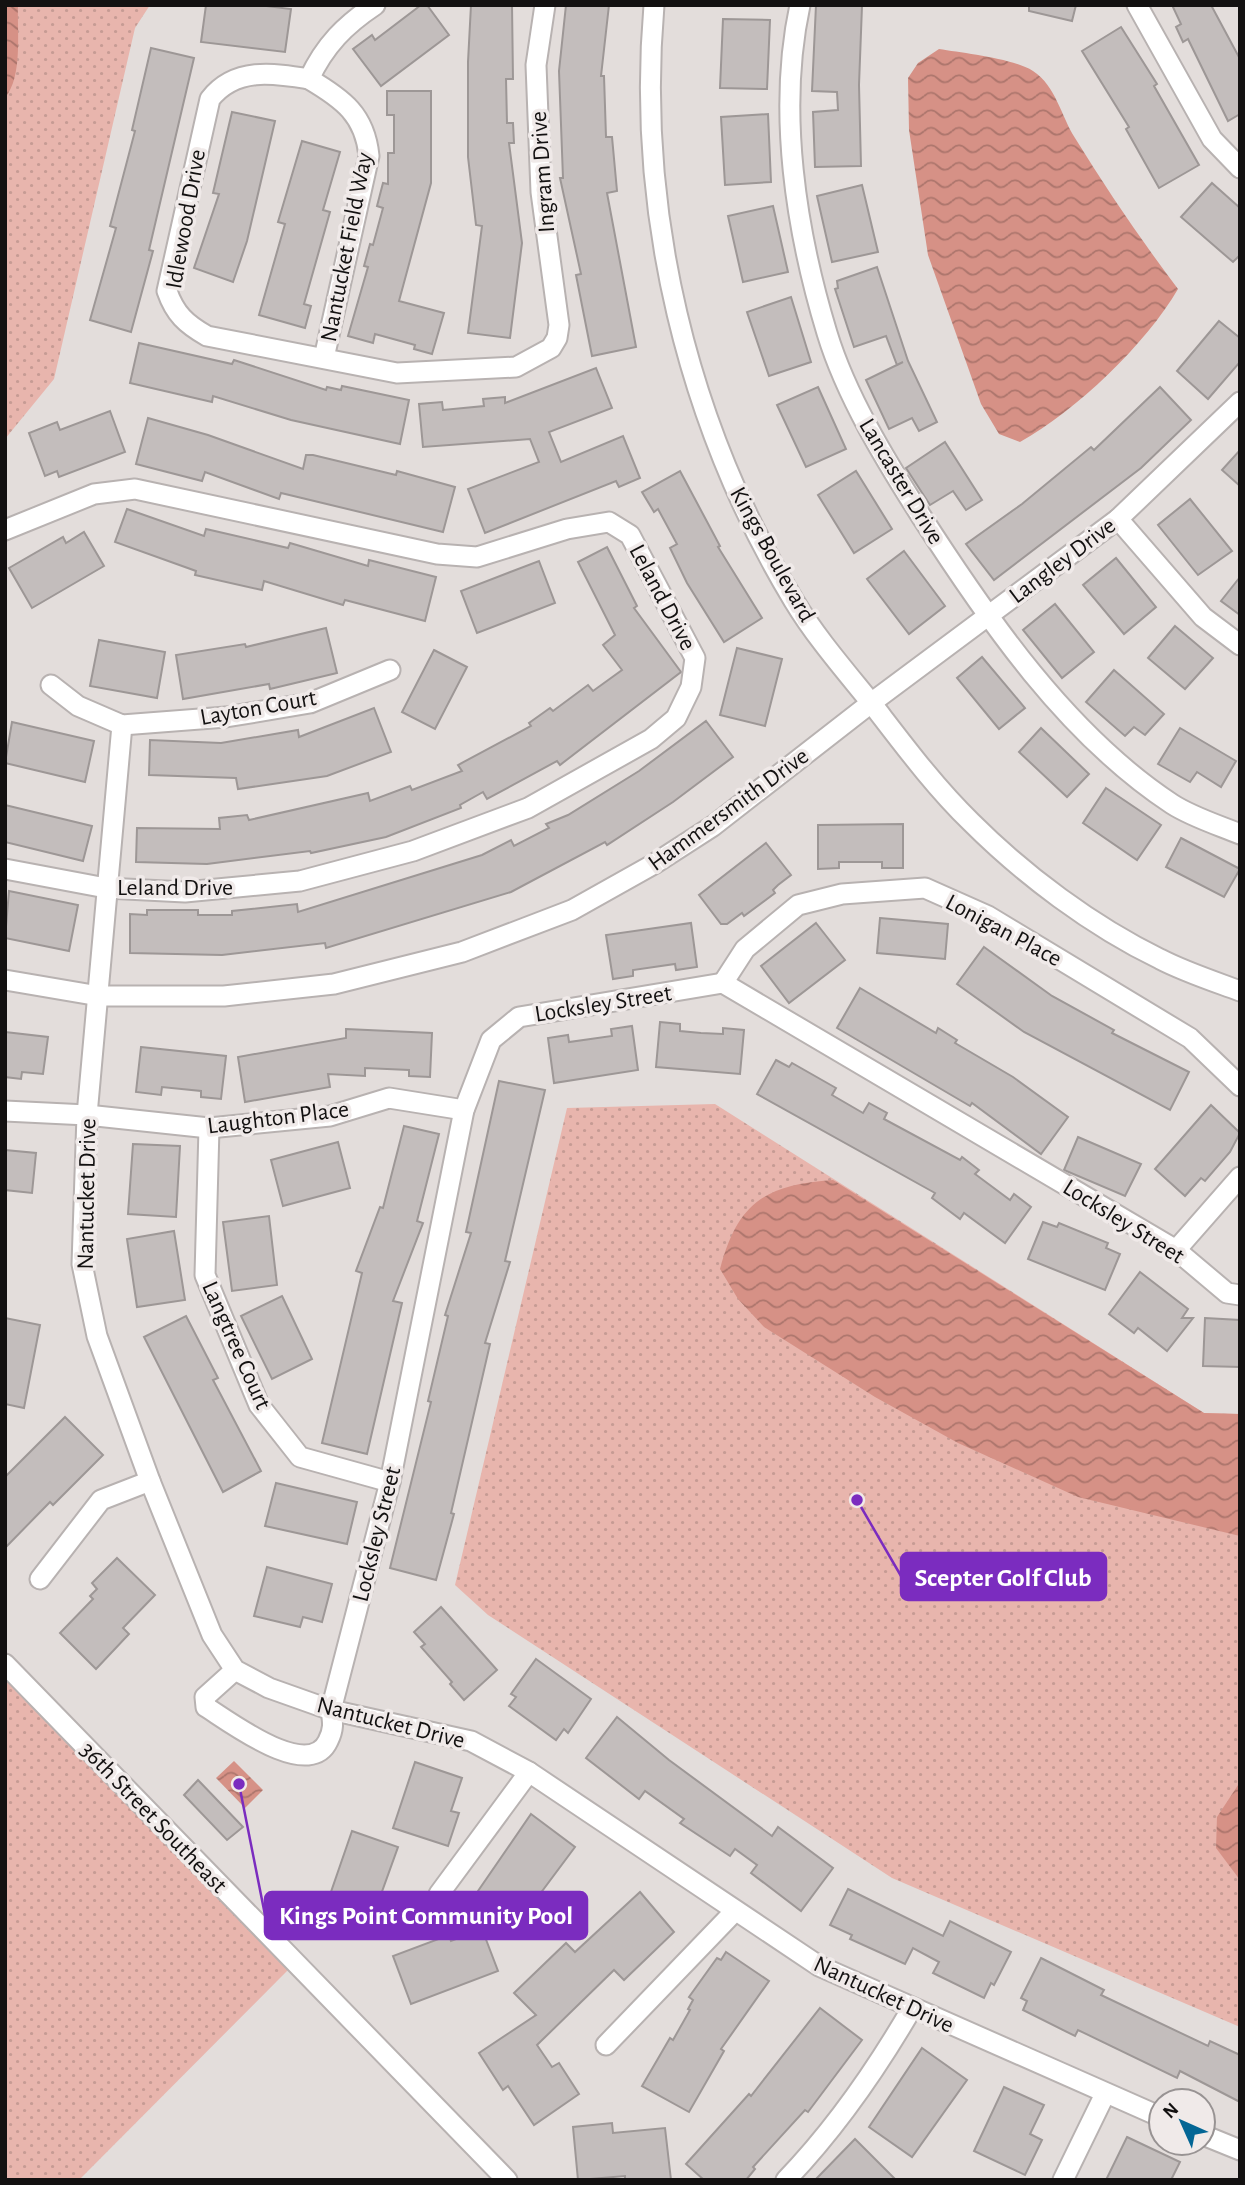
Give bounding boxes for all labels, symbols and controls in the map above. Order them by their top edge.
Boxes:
street label: Ingram Drive [527,110,559,233]
street label: Idlewood Drive [162,148,210,291]
street label: Nantucket Field Way [317,151,377,344]
street label: Lancaster Drive [854,414,948,549]
street label: Kings Boulevard [725,483,819,626]
street label: Langley Drive [1005,513,1120,608]
street label: Leland Drive [624,541,700,654]
street label: Layton Court [198,686,318,730]
street label: Hammersmith Drive [644,744,813,876]
street label: Leland Drive [117,876,233,900]
street label: Lonigan Place [942,890,1066,971]
street label: Locksley Street [533,981,674,1027]
street label: Laughton Place [206,1097,350,1139]
street label: Nantucket Drive [74,1118,100,1270]
street label: Locksley Street [1059,1175,1189,1269]
street label: Langtree Court [197,1278,275,1413]
street label: Locksley Street [349,1464,405,1604]
callout: Scepter Golf Club [901,1553,1106,1600]
text: Scepter Golf Club [915,1565,1091,1591]
street label: Nantucket Drive [314,1693,467,1753]
street label: 36th Street Southeast [75,1738,231,1898]
callout: Kings Point Community Pool [265,1892,587,1939]
text: Kings Point Community Pool [279,1903,573,1929]
street label: Nantucket Drive [810,1952,957,2038]
north arrow [1147,2087,1217,2157]
text: N [1160,2100,1182,2122]

